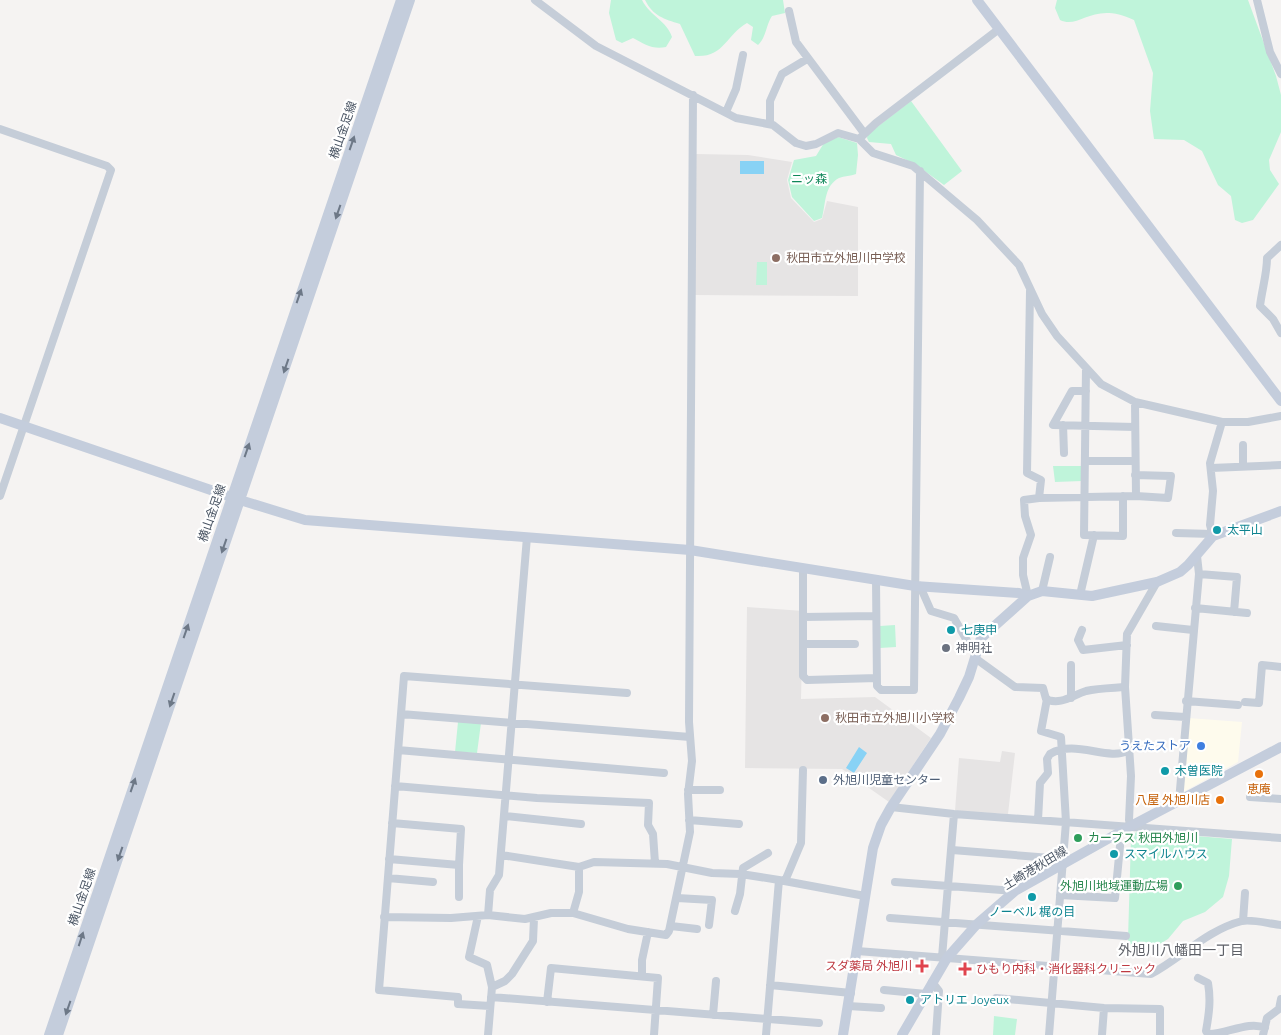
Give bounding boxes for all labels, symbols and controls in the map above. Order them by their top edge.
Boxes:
street label: 横山金足線 [327,99,358,160]
one-way arrow [349,135,356,150]
park label: ニッ森 [791,172,827,185]
one-way arrow [334,205,342,220]
place label: 秋田市立外旭川中学校 [786,251,906,264]
marker: 秋田市立外旭川中学校 [770,252,782,264]
one-way arrow [296,289,303,304]
one-way arrow [281,358,289,373]
one-way arrow [243,442,251,457]
street label: 横山金足線 [196,482,227,543]
place label: 太平山 [1227,523,1263,536]
marker: 太平山 [1211,524,1223,536]
one-way arrow [220,539,228,554]
place label: 七庚申 [961,623,997,636]
one-way arrow [183,624,190,639]
marker: 七庚申 [945,624,957,636]
place label: 神明社 [956,641,992,654]
marker: 神明社 [940,642,952,654]
one-way arrow [168,693,176,708]
place label: 秋田市立外旭川小学校 [835,711,955,724]
marker: 秋田市立外旭川小学校 [819,712,831,724]
place label: うえたストア [1119,739,1191,752]
marker: うえたストア [1195,740,1207,752]
place label: 木曽医院 [1175,764,1223,777]
marker: 木曽医院 [1159,765,1171,777]
marker: 恵庵 [1253,768,1265,780]
place label: 外旭川児童センター [833,773,941,786]
marker: 外旭川児童センター [817,774,829,786]
one-way arrow [129,777,137,792]
place label: 恵庵 [1247,782,1271,795]
place label: 八屋 外旭川店 [1135,793,1210,806]
marker: 八屋 外旭川店 [1214,794,1226,806]
place label: カーブス 秋田外旭川 [1088,831,1198,844]
marker: カーブス 秋田外旭川 [1072,832,1084,844]
street label: 土崎港秋田線 [1001,843,1069,892]
one-way arrow [116,847,124,862]
place label: スマイルハウス [1124,847,1208,860]
marker: スマイルハウス [1108,848,1120,860]
street label: 横山金足線 [66,866,97,927]
place label: 外旭川地域運動広場 [1060,879,1168,892]
marker: 外旭川地域運動広場 [1172,880,1184,892]
marker: ノーベル 梶の目 [1026,891,1038,903]
place label: ノーベル 梶の目 [989,905,1075,918]
one-way arrow [77,931,85,946]
district label: 外旭川八幡田一丁目 [1118,942,1244,958]
place label: スダ薬局 外旭川 [825,959,912,972]
marker: スダ薬局 外旭川 [916,960,928,972]
marker: ひもり内科・消化器科クリニック [958,962,972,976]
place label: ひもり内科・消化器科クリニック [976,962,1156,975]
place label: アトリエ Joyeux [920,993,1009,1006]
marker: アトリエ Joyeux [904,994,916,1006]
one-way arrow [63,1000,71,1015]

